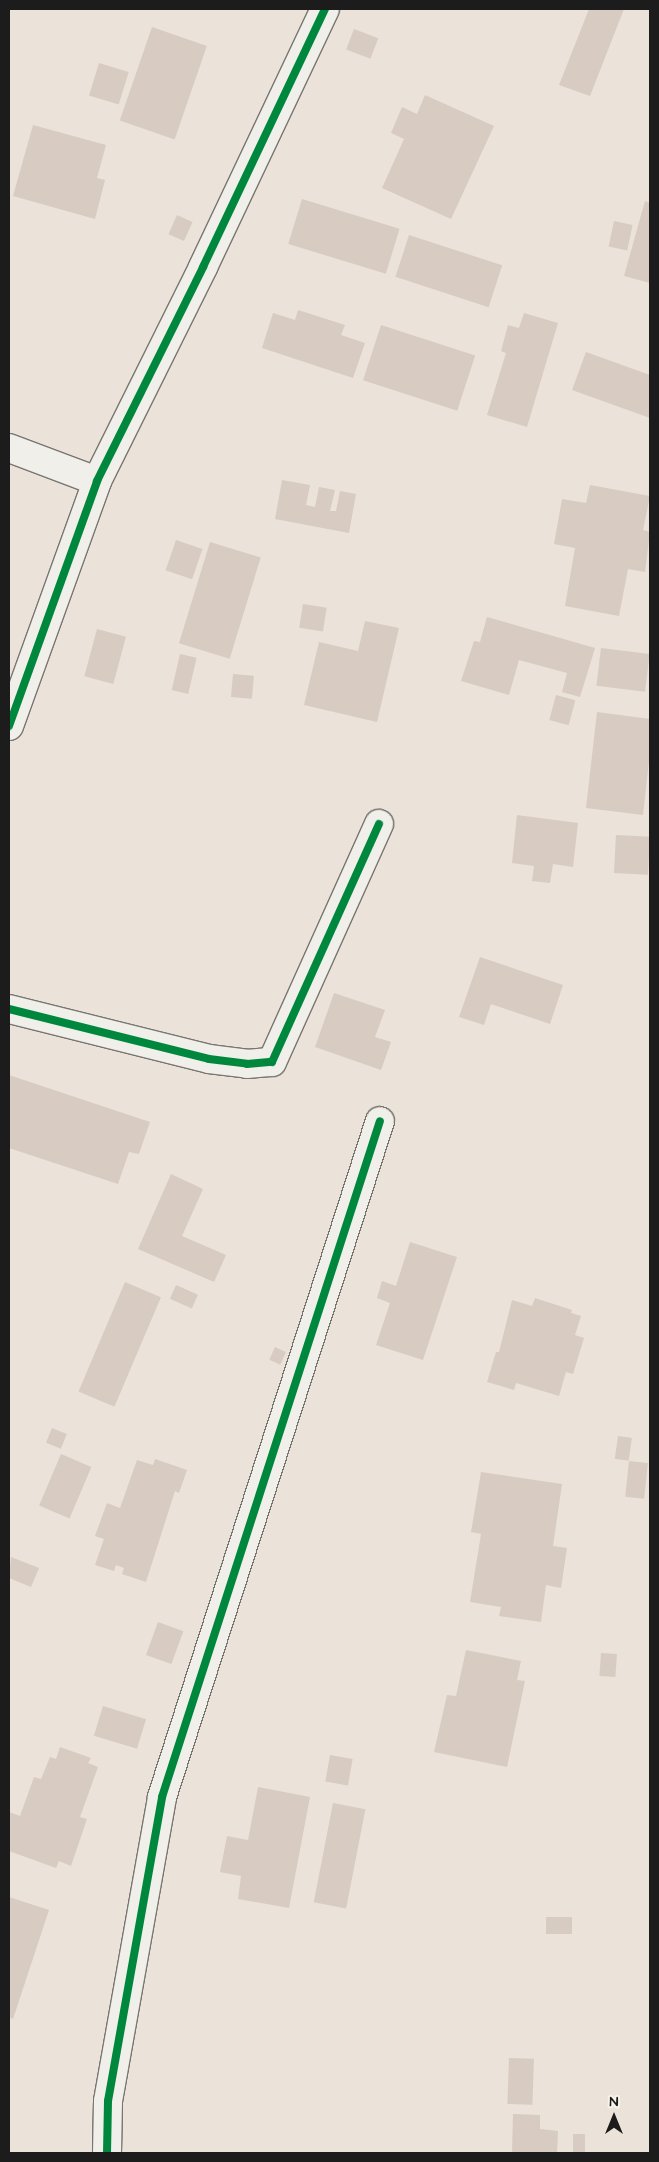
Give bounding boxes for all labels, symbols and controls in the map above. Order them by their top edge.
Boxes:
north arrow [589,2092,639,2142]
text: N [610,2092,618,2112]

